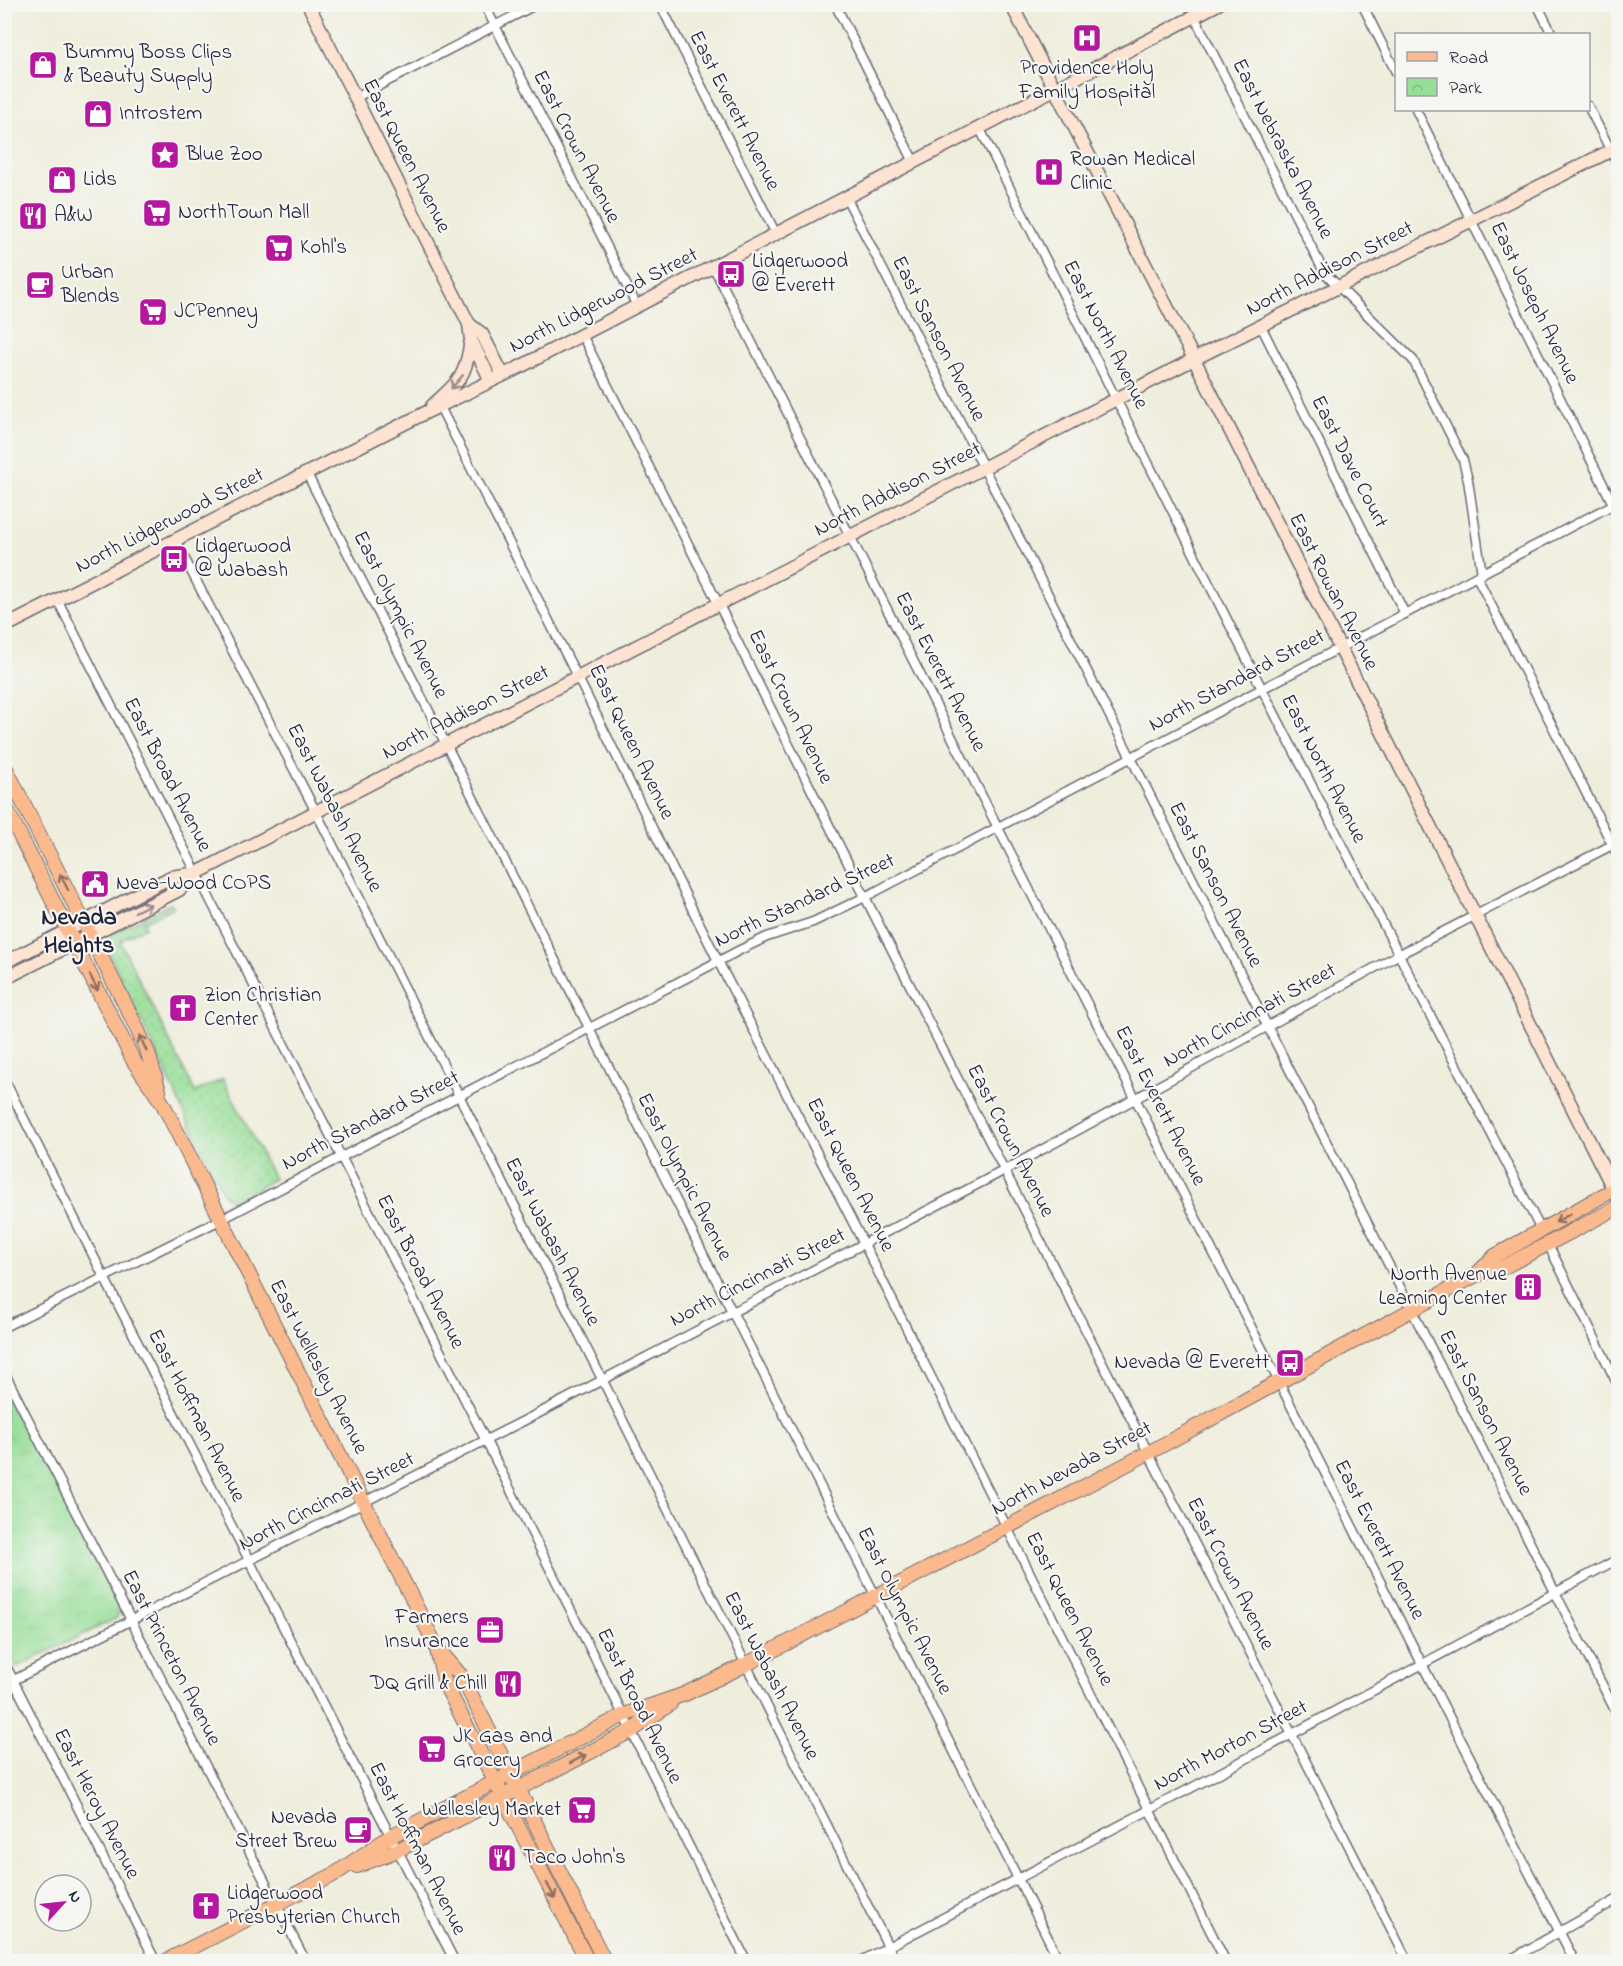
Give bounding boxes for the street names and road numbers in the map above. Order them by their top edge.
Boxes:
street label: East Everett Avenue [681,26,788,197]
street label: East Nebraska Avenue [1223,54,1341,245]
street label: East Crown Avenue [524,65,628,229]
street label: East Queen Avenue [354,74,458,239]
street label: North Addison Street [1241,214,1419,324]
street label: East Joseph Avenue [1482,217,1587,390]
street label: North Lidgerwood Street [505,240,704,363]
street label: East Sanson Avenue [883,251,993,428]
street label: East North Avenue [1054,255,1156,415]
street label: East Dave Court [1303,391,1395,533]
street label: North Addison Street [809,435,987,545]
street label: North Lidgerwood Street [71,460,270,583]
street label: East Rowan Avenue [1280,508,1386,676]
street label: East Olympic Avenue [343,526,456,706]
street label: East Everett Avenue [887,587,994,758]
street label: North Standard Street [1144,622,1330,740]
street label: East Crown Avenue [740,625,841,790]
street label: North Addison Street [377,658,555,768]
street label: East Queen Avenue [580,659,682,825]
street label: East North Avenue [1272,689,1374,849]
street label: East Broad Avenue [115,693,219,858]
street label: East Wabash Avenue [278,718,390,898]
street label: East Sanson Avenue [1160,797,1270,974]
street label: North Standard Street [710,846,900,956]
street label: North Cincinnati Street [1158,956,1342,1076]
street label: East Everett Avenue [1107,1021,1214,1192]
street label: East Crown Avenue [958,1059,1062,1223]
street label: North Standard Street [277,1063,465,1179]
street label: East Olympic Avenue [627,1088,740,1268]
street label: East Queen Avenue [798,1093,902,1258]
street label: East Wabash Avenue [496,1152,608,1332]
street label: East Broad Avenue [368,1190,472,1355]
street label: North Cincinnati Street [665,1221,851,1335]
street label: East Wellesley Avenue [259,1274,375,1461]
street label: East Hoffman Avenue [139,1324,253,1508]
street label: East Sanson Avenue [1430,1325,1540,1502]
street label: North Nevada Street [986,1414,1158,1524]
street label: North Cincinnati Street [234,1445,420,1559]
street label: East Everett Avenue [1326,1455,1433,1626]
street label: East Crown Avenue [1178,1492,1282,1656]
street label: East Olympic Avenue [847,1522,960,1702]
street label: East Queen Avenue [1017,1527,1121,1692]
street label: East Princeton Avenue [114,1565,229,1752]
street label: East Wabash Avenue [715,1586,827,1766]
street label: East Broad Avenue [588,1623,690,1789]
street label: North Morton Street [1149,1693,1313,1799]
street label: East Heroy Avenue [43,1723,147,1886]
street label: East Hoffman Avenue [360,1757,474,1941]

